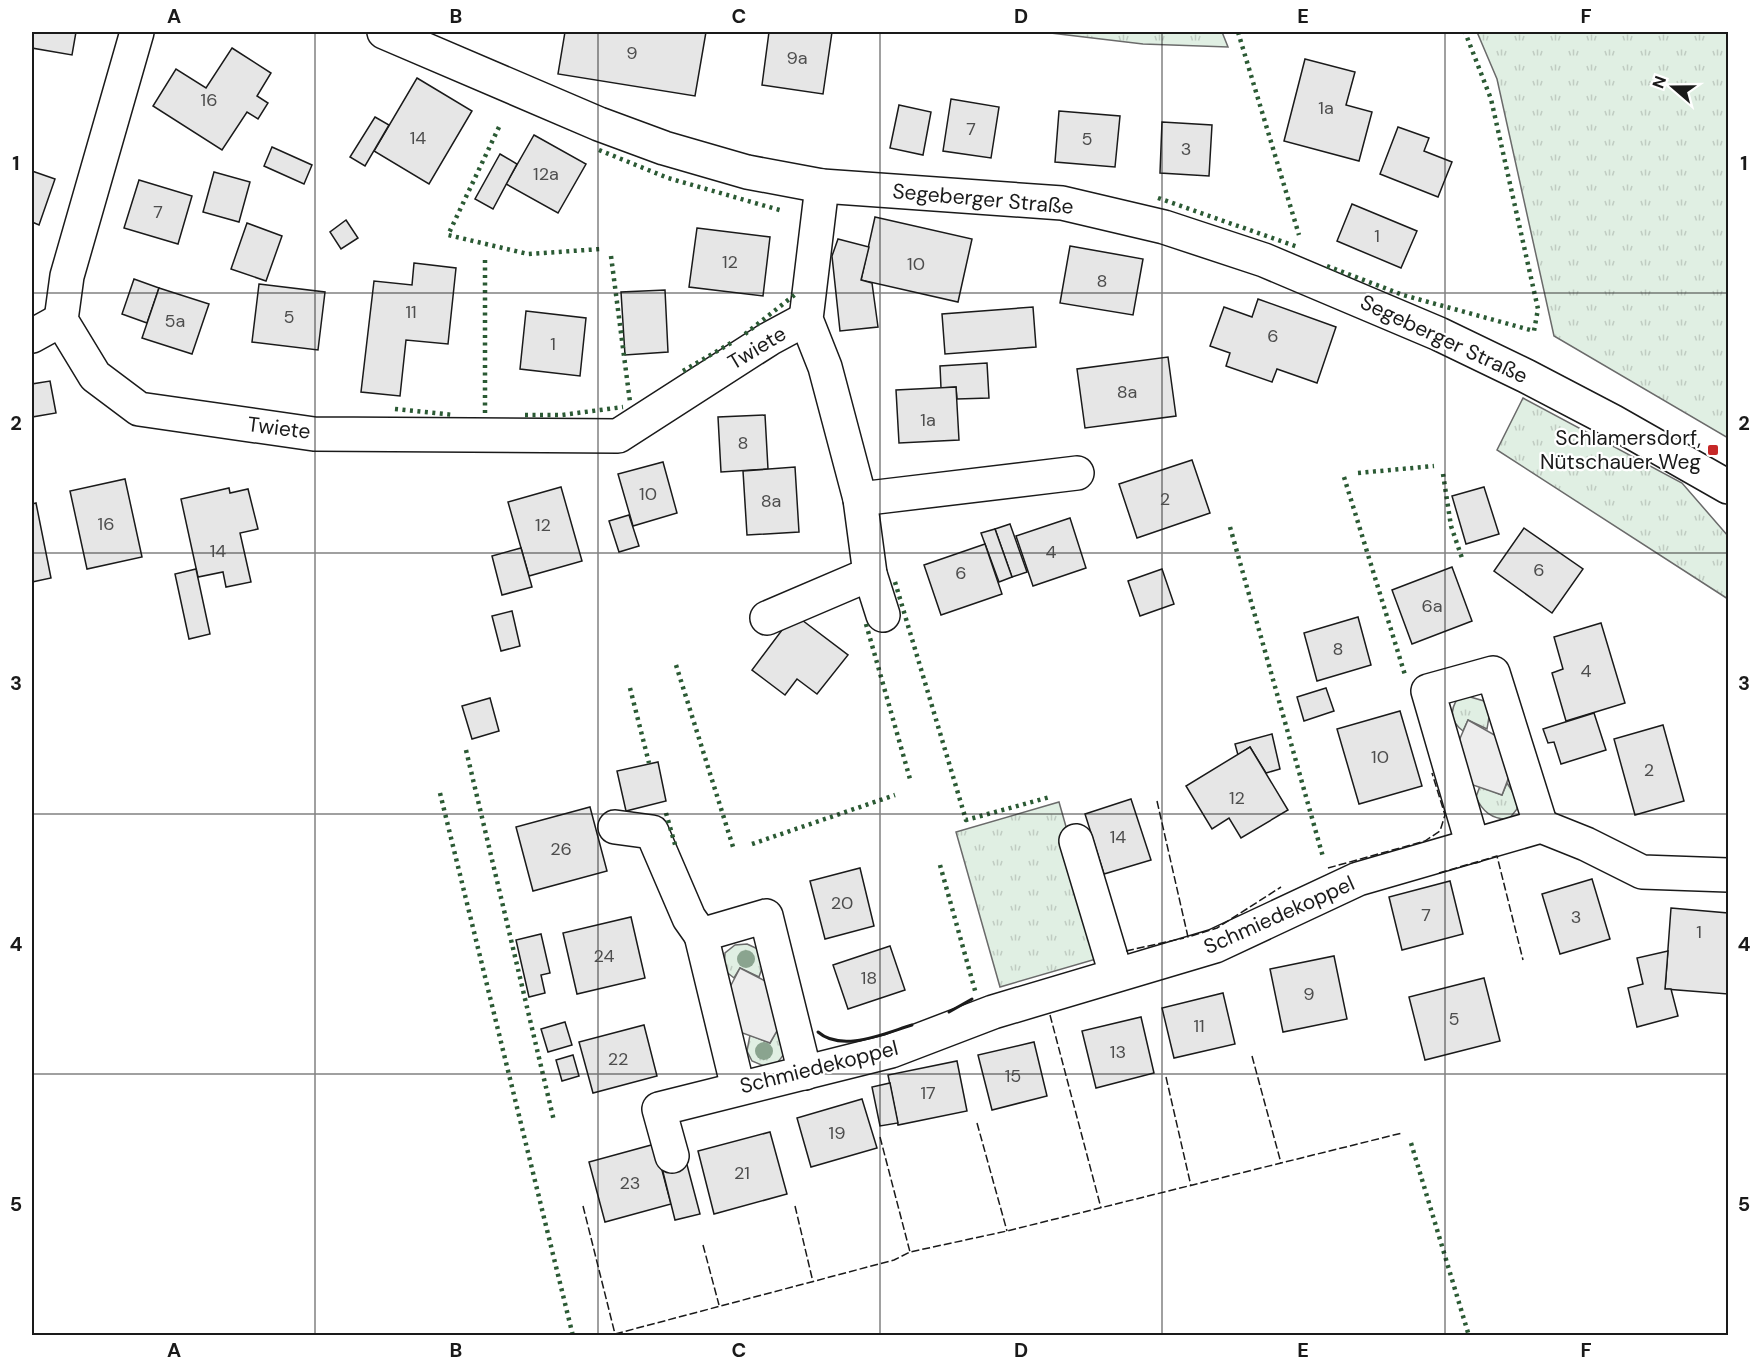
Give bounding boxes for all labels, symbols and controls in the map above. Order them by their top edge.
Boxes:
text: A [167,3,181,29]
text: B [450,3,462,29]
text: C [732,3,746,29]
text: D [1014,3,1028,29]
text: E [1297,3,1309,29]
text: F [1580,3,1592,29]
house number: 9 [626,41,638,65]
house number: 9a [786,46,808,70]
north arrow [1643,57,1703,117]
text: N [1648,73,1671,91]
house number: 16 [201,88,217,112]
house number: 1a [1318,96,1334,120]
house number: 7 [966,117,976,141]
house number: 14 [410,126,426,150]
house number: 5 [1082,127,1092,151]
house number: 3 [1181,137,1191,161]
text: 1 [12,150,20,176]
text: 1 [1740,150,1748,176]
house number: 12a [533,162,559,186]
street label: Segeberger Straße [891,177,1075,221]
house number: 7 [153,200,163,224]
house number: 1 [1374,224,1380,248]
house number: 12 [722,250,738,274]
house number: 10 [907,252,925,276]
house number: 8 [1097,269,1107,293]
street label: Segeberger Straße [1356,288,1532,390]
house number: 11 [405,300,417,324]
house number: 5 [284,305,294,329]
house number: 5a [165,309,185,333]
street label: Twiete [723,320,791,376]
house number: 6 [1267,324,1279,348]
house number: 1 [550,332,556,356]
house number: 8a [1117,380,1137,404]
house number: 1a [920,408,936,432]
text: 2 [10,410,22,436]
street label: Twiete [246,410,312,446]
text: 2 [1738,410,1750,436]
place label: Schlamersdorf, Nütschauer Weg [1540,424,1701,476]
house number: 8 [738,431,748,455]
marker: Schlamersdorf, Nütschauer Weg [1706,443,1720,457]
house number: 10 [639,482,657,506]
house number: 2 [1160,487,1170,511]
house number: 8a [761,489,781,513]
house number: 16 [98,512,114,536]
house number: 12 [535,513,551,537]
house number: 14 [210,539,226,563]
house number: 4 [1046,540,1057,564]
house number: 6 [1533,558,1545,582]
house number: 6 [955,561,967,585]
house number: 6a [1421,594,1443,618]
house number: 8 [1333,637,1343,661]
house number: 4 [1581,659,1592,683]
text: 3 [10,670,22,696]
text: 3 [1738,670,1750,696]
house number: 10 [1371,745,1389,769]
house number: 2 [1644,758,1654,782]
house number: 12 [1229,786,1245,810]
house number: 14 [1110,825,1126,849]
house number: 26 [550,837,572,861]
street label: Schmiedekoppel [1199,869,1359,961]
house number: 20 [831,891,853,915]
house number: 7 [1421,903,1431,927]
house number: 3 [1571,905,1581,929]
house number: 1 [1696,920,1702,944]
text: 4 [10,931,23,957]
text: 4 [1738,931,1751,957]
house number: 24 [594,944,615,968]
house number: 18 [861,966,877,990]
house number: 9 [1303,982,1315,1006]
house number: 5 [1449,1007,1459,1031]
house number: 11 [1193,1014,1205,1038]
street label: Schmiedekoppel [737,1034,901,1100]
house number: 13 [1110,1040,1126,1064]
house number: 22 [608,1047,628,1071]
house number: 15 [1005,1064,1021,1088]
house number: 17 [920,1081,936,1105]
house number: 19 [829,1121,845,1145]
house number: 21 [734,1161,750,1185]
house number: 23 [619,1171,641,1195]
text: 5 [10,1191,22,1217]
text: 5 [1738,1191,1750,1217]
text: A [167,1337,181,1363]
text: B [450,1337,462,1363]
text: C [732,1337,746,1363]
text: D [1014,1337,1028,1363]
text: E [1297,1337,1309,1363]
text: F [1580,1337,1592,1363]

